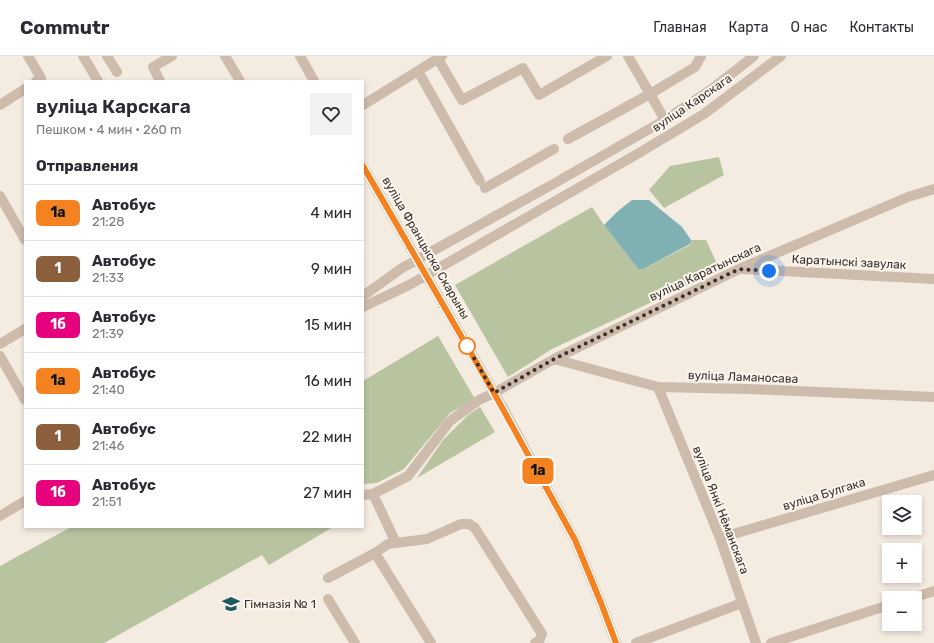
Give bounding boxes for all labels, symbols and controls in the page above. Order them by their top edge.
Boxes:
text: Commutr [20,16,109,39]
text: Главная [653,19,707,36]
text: Карта [729,19,769,36]
text: О нас [791,19,827,36]
text: Контакты [849,19,914,36]
street label: вуліца Карскага [650,71,734,135]
button: heart [310,93,352,135]
text: вуліца Карскага [36,95,191,118]
text: Пешком · 4 мин · 260 m [36,122,182,137]
text: Отправления [36,157,138,175]
street label: вуліца Францыска Скарыны [379,174,473,322]
text: Автобус [92,196,156,214]
text: 1а [50,204,66,221]
text: 4 мин [311,204,352,222]
text: 21:28 [92,214,124,229]
street label: вуліца Каратынскага [647,240,763,304]
text: Автобус [92,252,156,270]
street label: Каратынскі завулак [791,252,907,272]
text: 1 [55,260,61,277]
text: 9 мин [311,260,352,278]
your location [759,261,779,281]
text: 21:33 [92,270,124,285]
text: Автобус [92,308,156,326]
text: 1б [50,316,66,333]
text: 15 мин [304,316,352,334]
text: 21:39 [92,326,124,341]
unlabelled marker [458,337,476,355]
text: Автобус [92,364,156,382]
street label: вуліца Ламаносава [688,368,798,386]
text: 1а [50,372,66,389]
text: 16 мин [304,372,352,390]
text: 21:40 [92,382,125,397]
text: Автобус [92,420,156,438]
text: 1 [55,428,61,445]
text: 22 мин [302,428,352,446]
text: 21:46 [92,438,124,453]
street label: вуліца Янкі Нёманскага [690,444,752,576]
line badge: 1а [520,458,556,484]
text: 1а [530,462,546,479]
street label: вуліца Булгака [781,475,867,513]
text: Автобус [92,476,156,494]
text: 1б [50,484,66,501]
text: 27 мин [303,484,352,502]
text: 21:51 [92,494,122,509]
map controls [882,495,922,631]
button: layers [882,495,922,535]
button: + [882,543,922,583]
button: − [882,591,922,631]
school or university icon: Гімназія № 1 [221,594,241,614]
place label: Гімназія № 1 [244,597,316,611]

